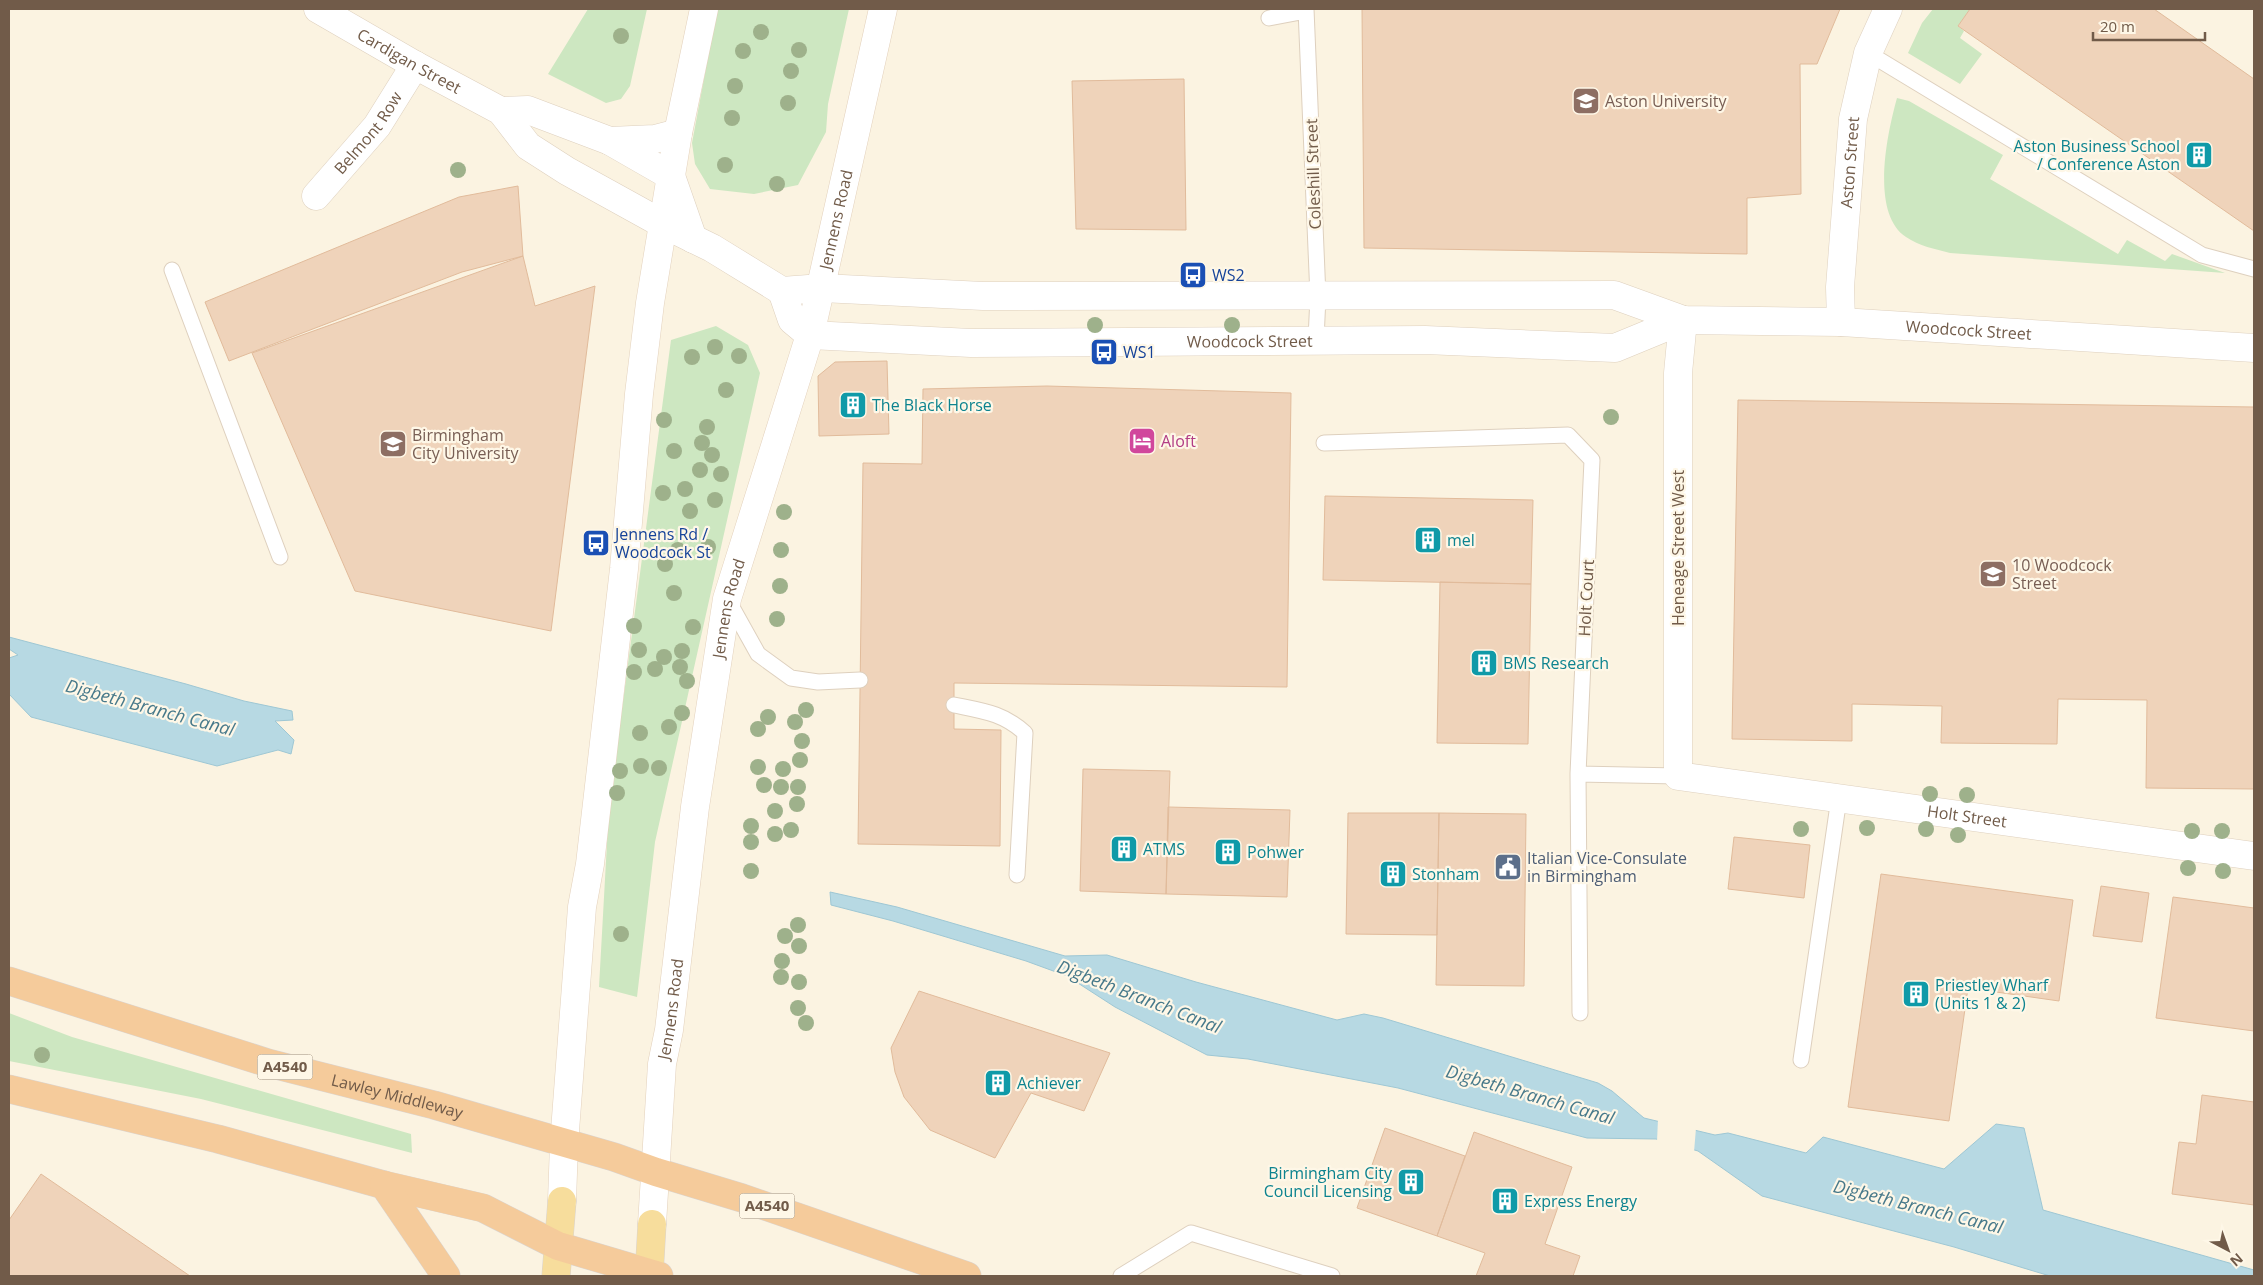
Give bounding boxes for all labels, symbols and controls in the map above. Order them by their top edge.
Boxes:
scale bar [2093,10,2206,42]
text: 20 m [2100,16,2135,36]
street label: Cardigan Street [353,23,465,99]
school or university icon: Aston University [1571,86,1601,116]
street label: Belmont Row [329,87,407,179]
place label: Aston University [1605,90,1727,112]
street label: Aston Street [1835,116,1864,209]
street label: Coleshill Street [1300,118,1326,230]
place label: Aston Business School / Conference Aston [2013,135,2180,175]
building icon: Aston Business School / Conference Aston [2184,140,2214,170]
street label: Jennens Road [814,168,858,274]
bus stop icon: WS2 [1178,260,1208,290]
place label: WS2 [1212,264,1245,286]
street label: Woodcock Street [1905,315,2032,345]
street label: Woodcock Street [1187,330,1313,353]
bus stop icon: WS1 [1089,337,1119,367]
place label: WS1 [1123,341,1156,363]
building icon: The Black Horse [838,390,868,420]
place label: The Black Horse [872,394,992,416]
place label: Birmingham City University [412,424,519,464]
hotel icon: Aloft [1127,426,1157,456]
school or university icon: Birmingham City University [378,429,408,459]
place label: Aloft [1161,430,1196,452]
street label: Heneage Street West [1667,470,1689,626]
place label: Jennens Rd / Woodcock St [613,523,711,563]
building icon: mel [1413,525,1443,555]
bus stop icon: Jennens Rd / Woodcock St [581,528,611,558]
place label: mel [1447,529,1475,551]
place label: 10 Woodcock Street [2012,554,2112,594]
street label: Jennens Road [707,556,750,662]
street label: Holt Court [1573,559,1599,637]
school or university icon: 10 Woodcock Street [1978,559,2008,589]
building icon: BMS Research [1469,648,1499,678]
place label: BMS Research [1503,652,1609,674]
water label: Digbeth Branch Canal [63,673,238,741]
street label: Holt Street [1926,800,2008,833]
building icon: ATMS [1109,834,1139,864]
building icon: Pohwer [1213,837,1243,867]
place label: ATMS [1143,838,1185,860]
place label: Pohwer [1247,841,1304,863]
place label: Italian Vice-Consulate in Birmingham [1527,847,1687,887]
public building icon: Italian Vice-Consulate in Birmingham [1493,852,1523,882]
building icon: Stonham [1378,859,1408,889]
place label: Stonham [1412,863,1479,885]
water label: Digbeth Branch Canal [1054,954,1225,1039]
street label: Jennens Road [652,957,688,1063]
place label: Priestley Wharf (Units 1 & 2) [1935,974,2050,1014]
building icon: Priestley Wharf (Units 1 & 2) [1901,979,1931,1009]
road number: A4540 [258,1054,312,1080]
water label: Digbeth Branch Canal [1443,1059,1618,1130]
street label: Lawley Middleway [329,1068,467,1124]
building icon: Achiever [983,1068,1013,1098]
place label: Achiever [1017,1072,1082,1094]
place label: Birmingham City Council Licensing [1264,1162,1393,1202]
building icon: Birmingham City Council Licensing [1396,1167,1426,1197]
water label: Digbeth Branch Canal [1831,1173,2006,1239]
building icon: Express Energy [1490,1186,1520,1216]
place label: Express Energy [1524,1190,1638,1212]
road number: A4540 [740,1194,794,1218]
north arrow [2203,1225,2253,1275]
text: N [2226,1249,2247,1271]

